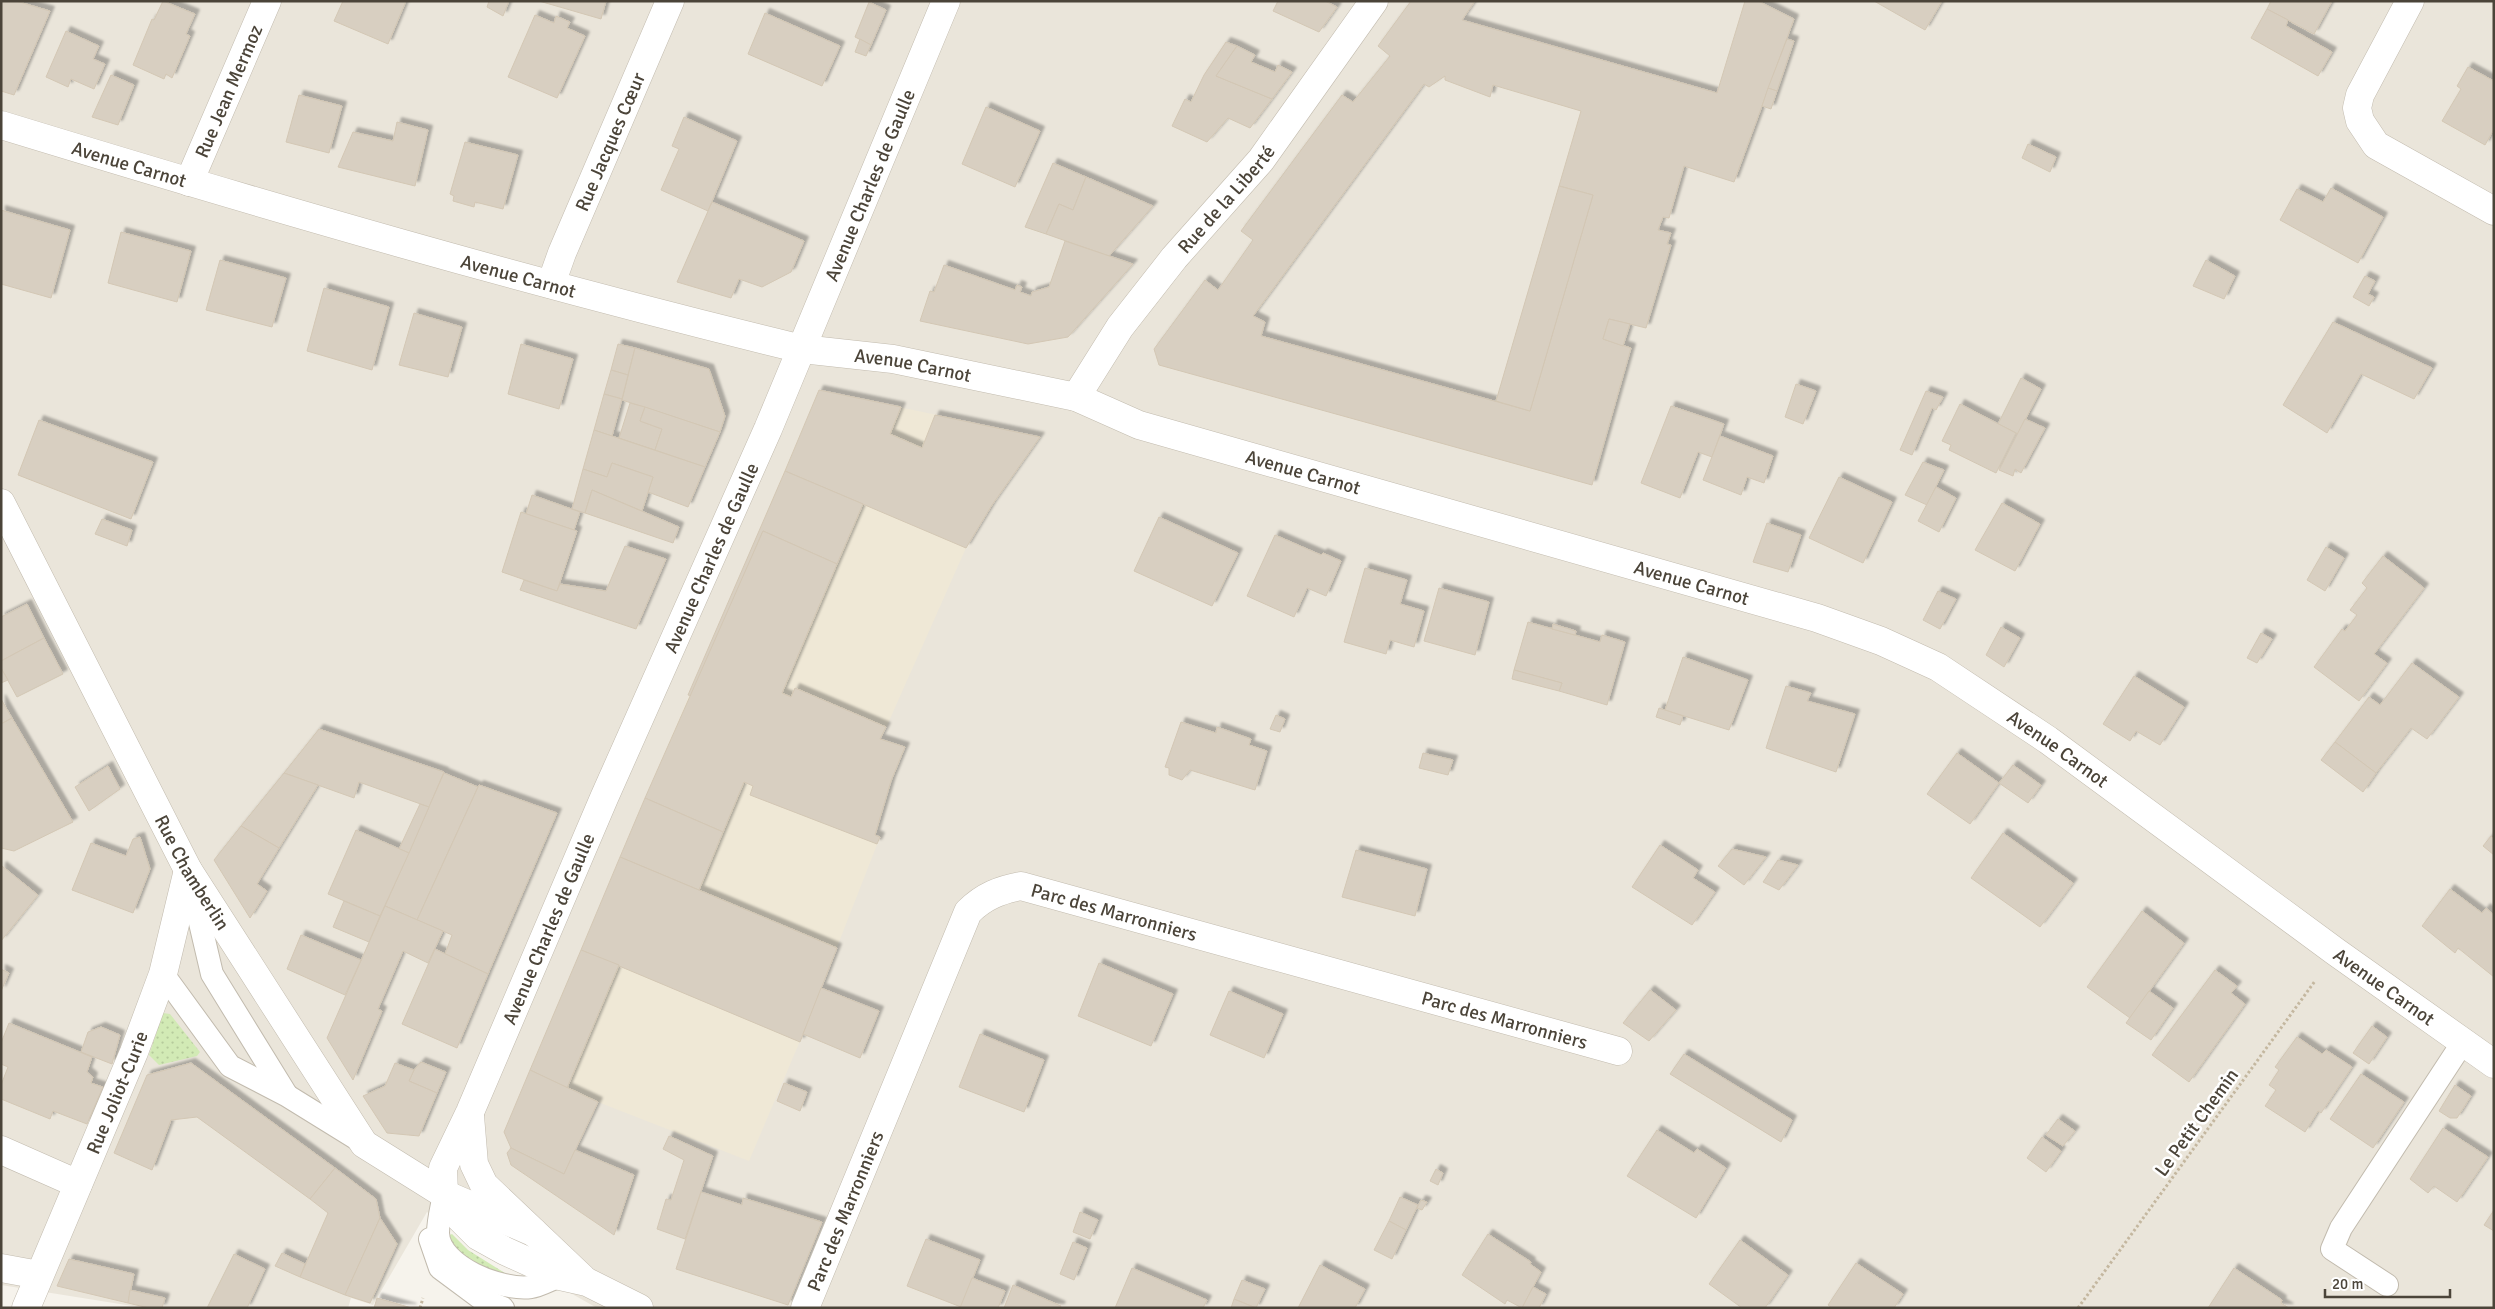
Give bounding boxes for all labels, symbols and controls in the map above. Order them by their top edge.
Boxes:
street label: Rue Jean Mermoz [190,21,268,162]
street label: Rue Jacques Cœur [570,69,651,215]
street label: Avenue Charles de Gaulle [820,86,921,285]
street label: Avenue Carnot [69,136,189,193]
street label: Rue de la Liberté [1173,141,1281,259]
street label: Avenue Carnot [458,250,579,304]
street label: Avenue Carnot [853,344,974,388]
street label: Avenue Carnot [1243,445,1363,501]
street label: Avenue Charles de Gaulle [659,459,765,657]
street label: Avenue Carnot [1631,556,1752,611]
street label: Avenue Carnot [2002,705,2113,793]
street label: Rue Chamberlin [149,811,234,935]
street label: Avenue Charles de Gaulle [498,830,601,1028]
street label: Parc des Marronniers [1028,878,1200,947]
street label: Avenue Carnot [2329,943,2439,1031]
street label: Parc des Marronniers [1419,986,1590,1055]
street label: Rue Joliot-Curie [81,1028,154,1158]
street label: Le Petit Chemin [2150,1064,2244,1181]
street label: Parc des Marronniers [802,1128,890,1295]
scale bar [2325,1266,2450,1298]
text: 20 m [2332,1275,2363,1293]

